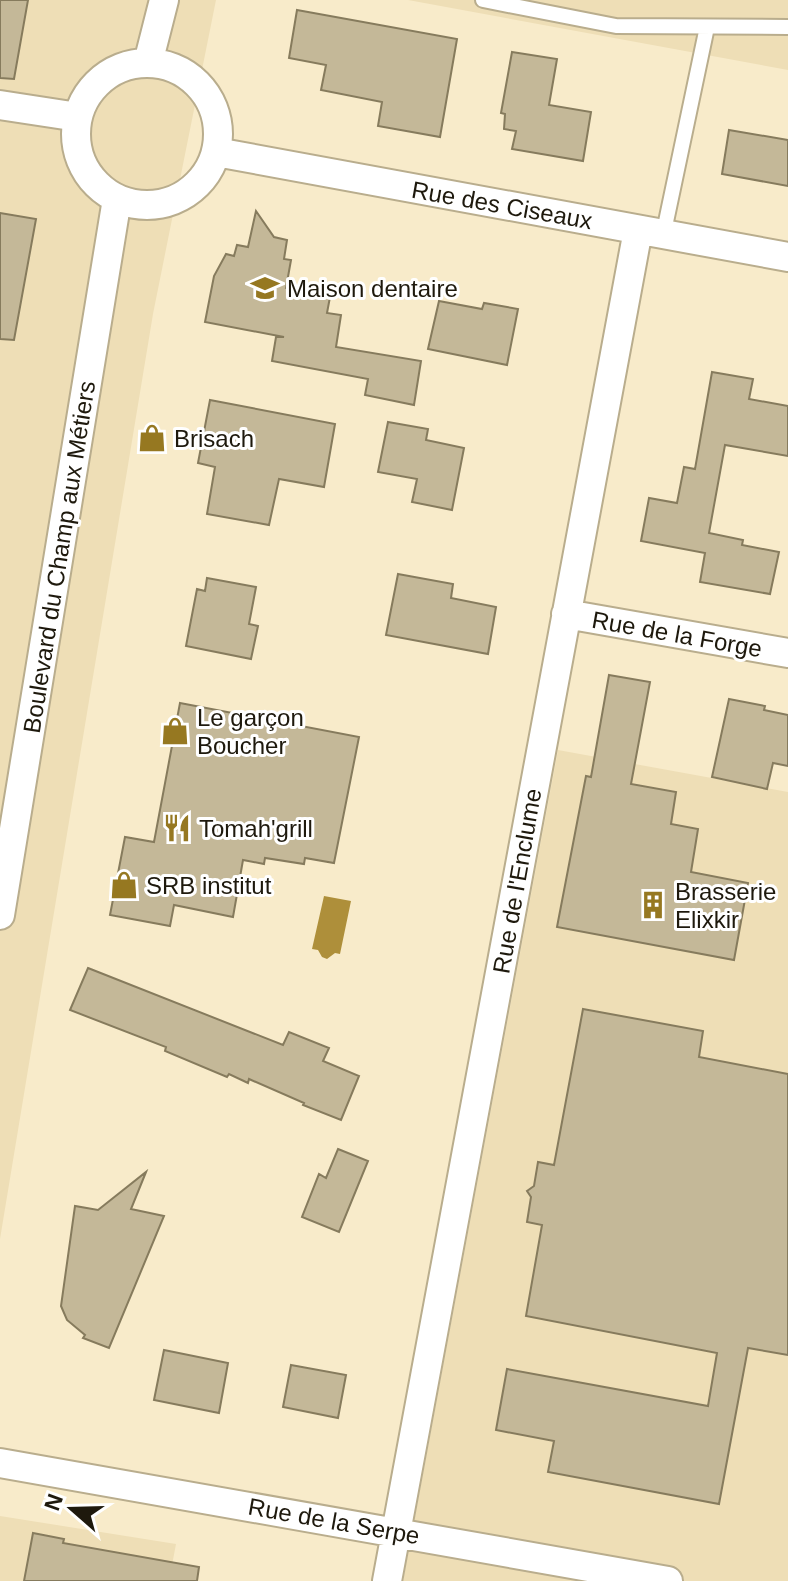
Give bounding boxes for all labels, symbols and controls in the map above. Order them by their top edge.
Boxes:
street label: Rue des Ciseaux [410,176,594,234]
school or university icon: Maison dentaire [250,273,280,303]
place label: Maison dentaire [287,275,458,302]
street label: Boulevard du Champ aux Métiers [18,379,100,735]
shop icon: Brisach [137,423,167,453]
place label: Brisach [174,425,254,452]
street label: Rue de la Forge [590,606,764,662]
place label: Le garçon Boucher [197,704,304,759]
shop icon: Le garçon Boucher [160,716,190,746]
street label: Rue de l'Enclume [487,786,547,976]
restaurant icon: Tomah'grill [162,813,192,843]
place label: Tomah'grill [199,815,313,842]
shop icon: SRB institut [109,870,139,900]
place label: SRB institut [146,872,272,899]
place label: Brasserie Elixkir [675,878,776,933]
building icon: Brasserie Elixkir [638,890,668,920]
north arrow [32,1469,112,1549]
text: N [39,1491,68,1514]
street label: Rue de la Serpe [246,1493,422,1549]

